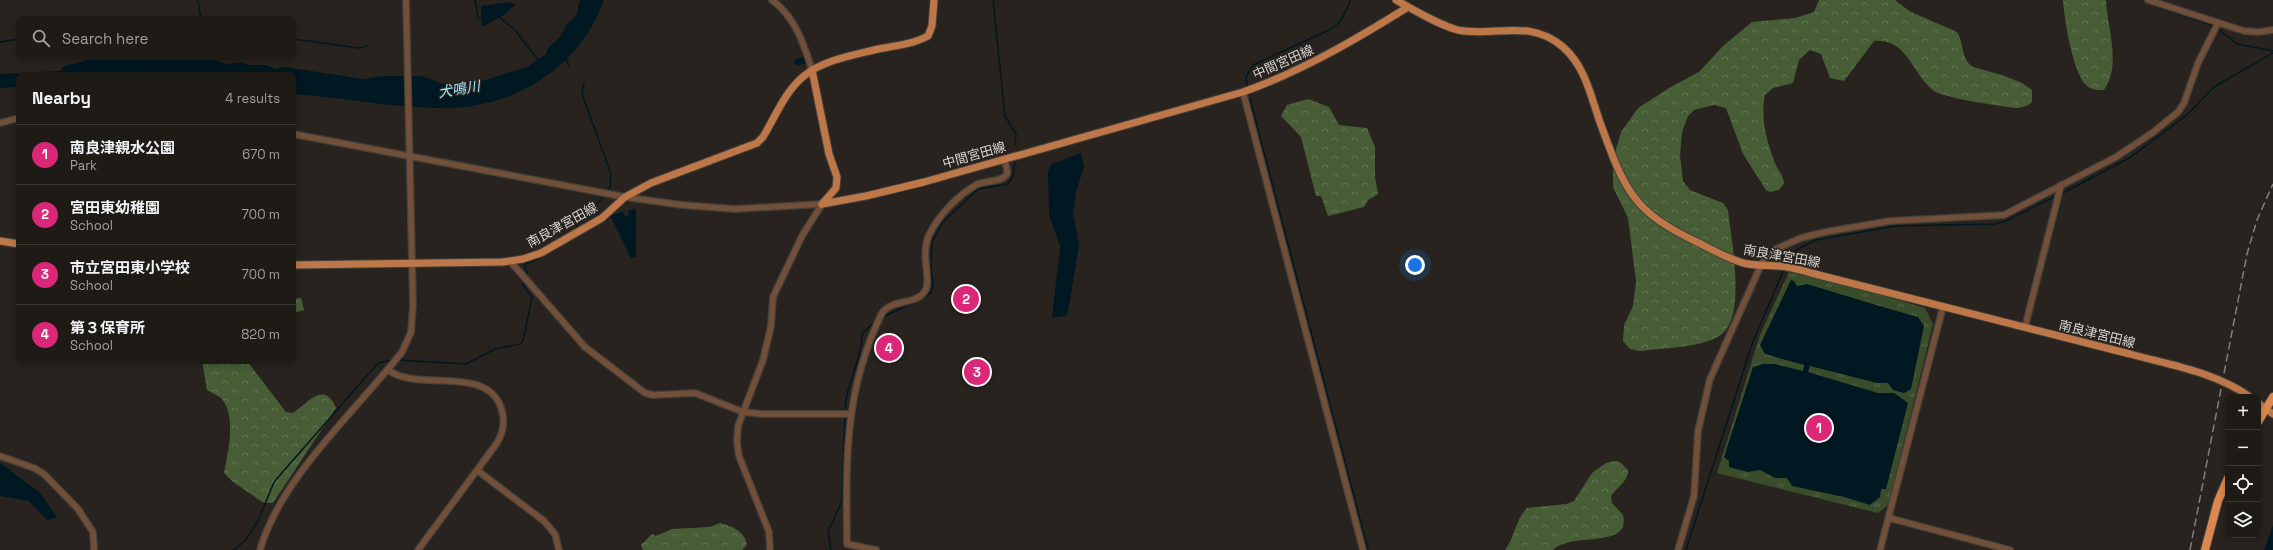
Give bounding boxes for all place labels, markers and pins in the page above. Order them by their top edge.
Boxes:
pin: 2 [953,284,979,314]
pin: 4 [876,333,902,363]
pin: 3 [964,357,990,387]
pin: 1 [1806,413,1832,443]

